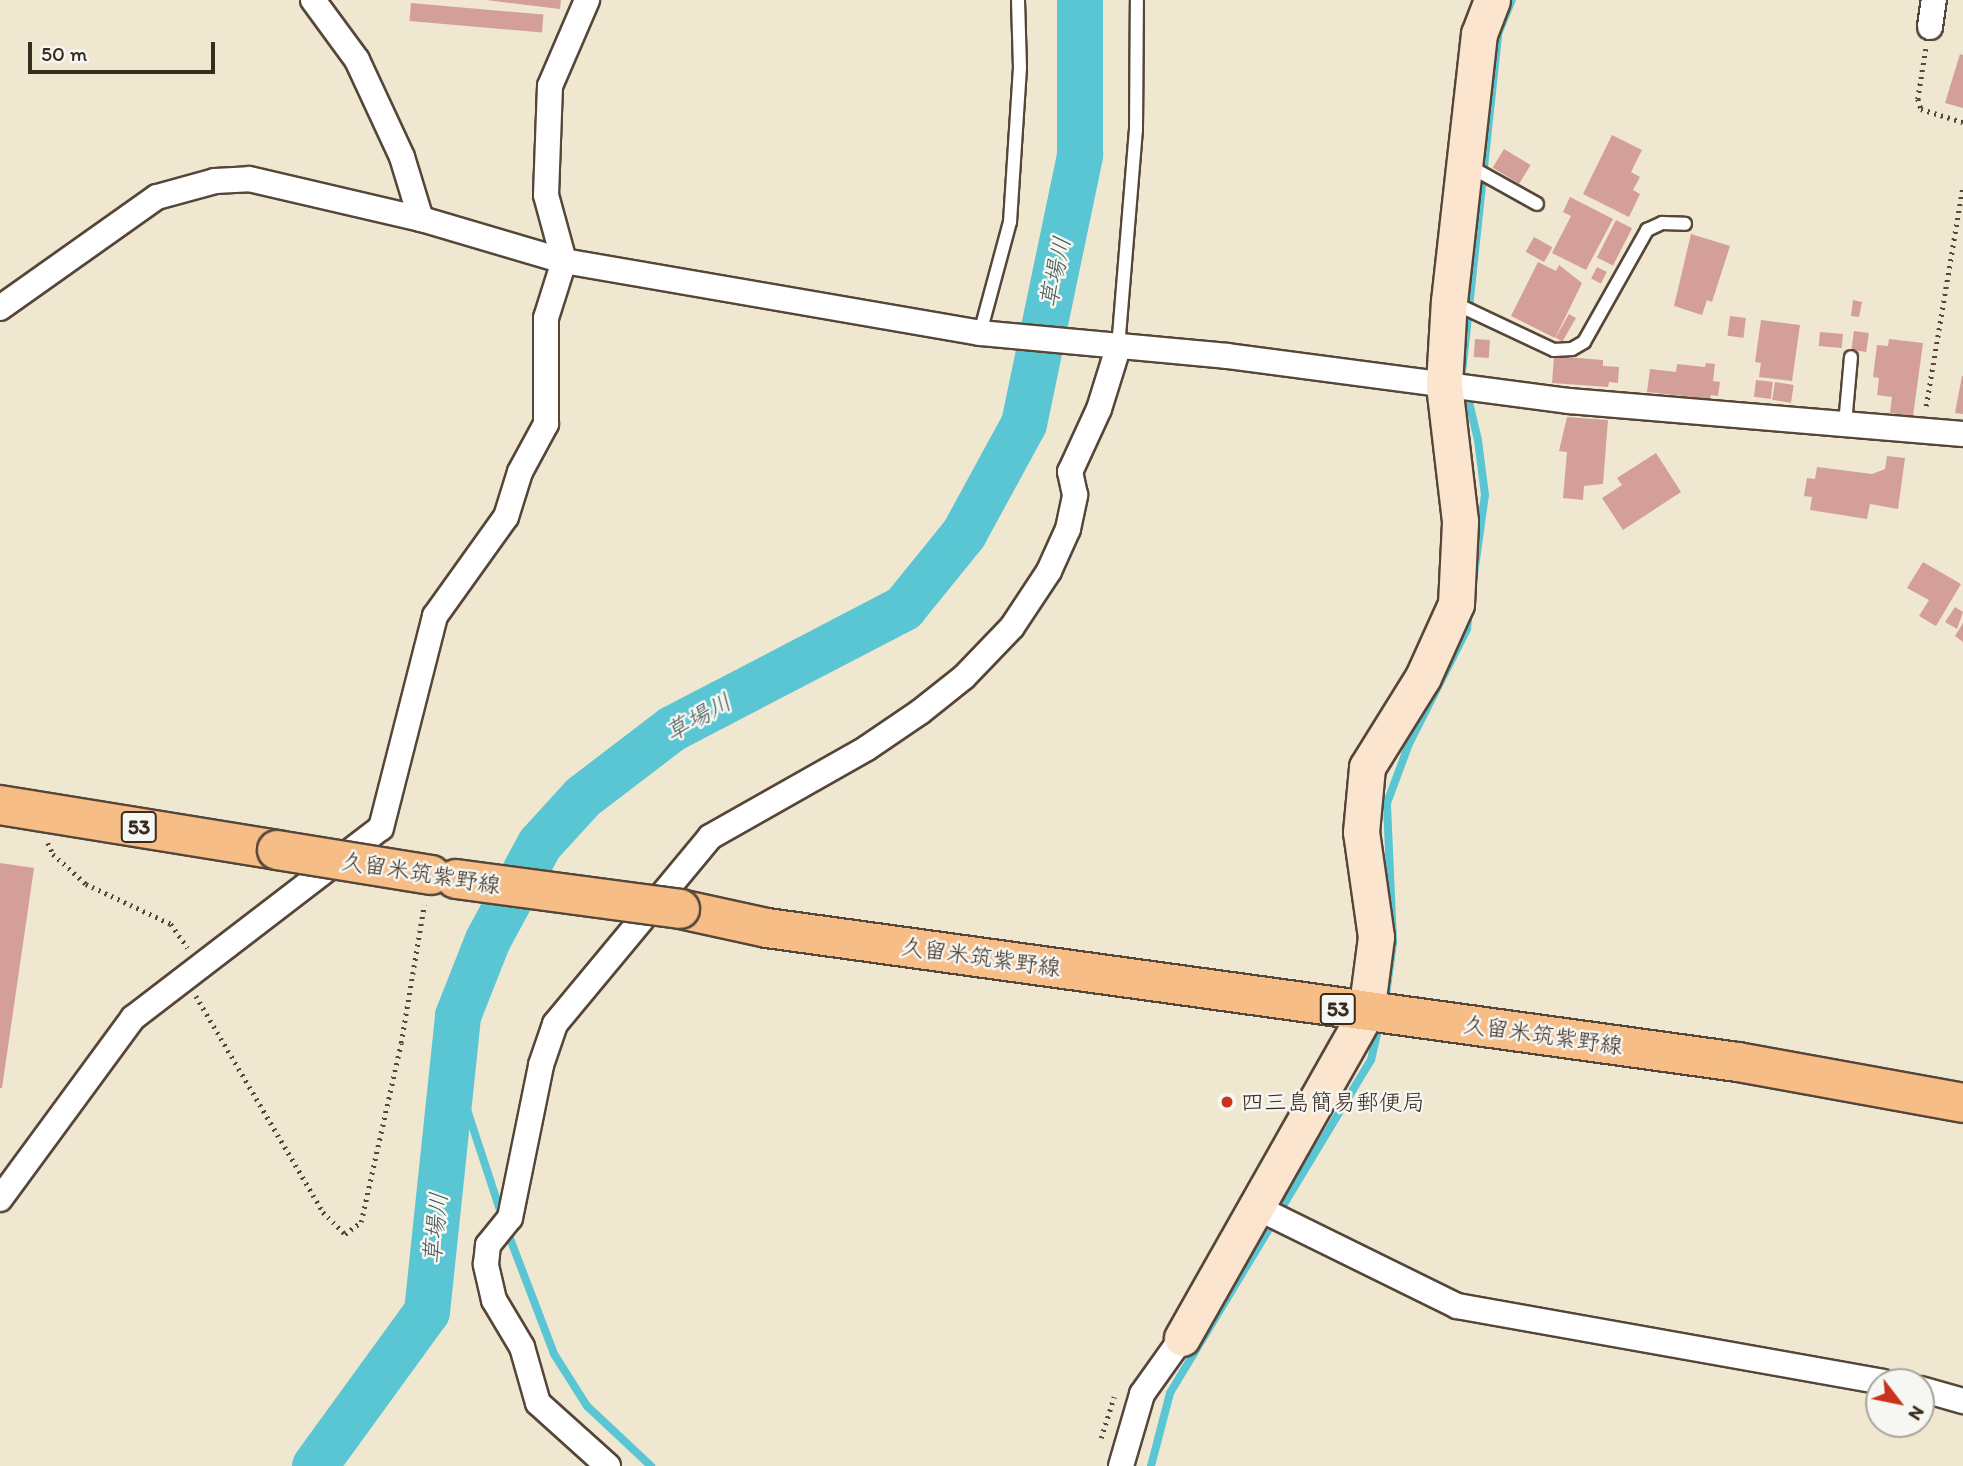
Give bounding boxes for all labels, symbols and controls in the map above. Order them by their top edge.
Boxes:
scale bar [32,28,219,72]
text: 50 m [41,41,87,66]
water label: 草場川 [1033,234,1077,310]
water label: 草場川 [660,687,736,747]
road number: 53 [120,810,158,844]
street label: 久留米筑紫野線 [339,847,503,899]
street label: 久留米筑紫野線 [899,932,1063,982]
road number: 53 [1319,992,1357,1026]
street label: 久留米筑紫野線 [1461,1010,1625,1060]
place label: 四三島簡易郵便局 [1241,1088,1425,1116]
marker: 四三島簡易郵便局 [1219,1094,1235,1110]
water label: 草場川 [417,1191,453,1265]
north arrow [1865,1368,1935,1438]
text: N [1903,1402,1930,1425]

